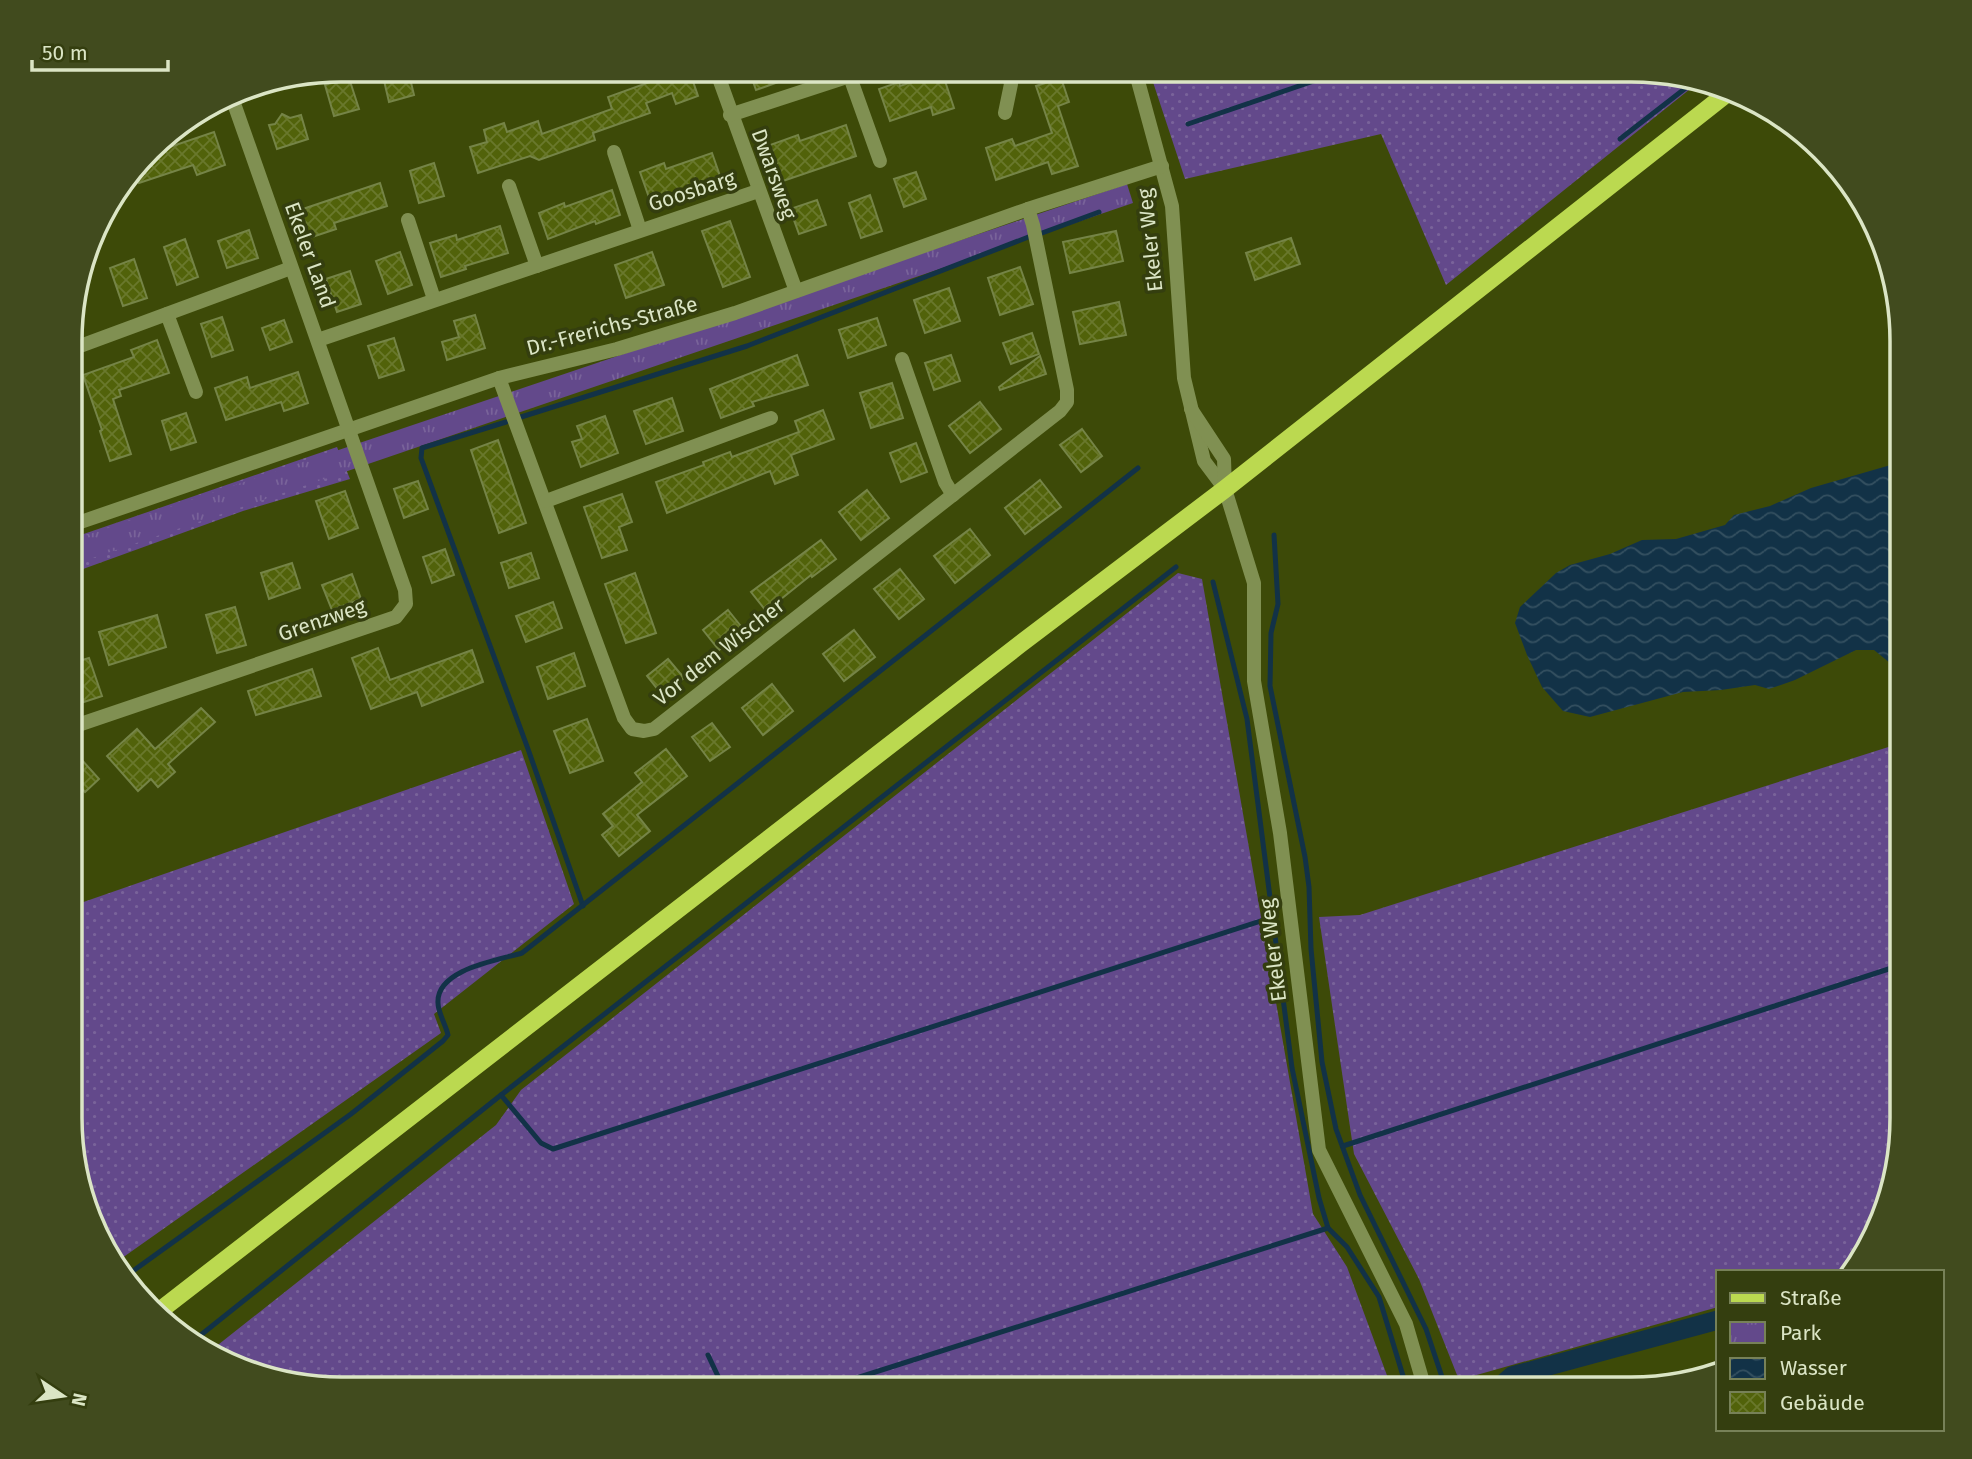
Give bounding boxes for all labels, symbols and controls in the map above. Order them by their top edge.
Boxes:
scale bar [32,28,168,72]
text: 50 m [42,40,88,66]
street label: Dwarsweg [746,125,802,223]
street label: Goosbarg [645,165,739,217]
street label: Ekeler Weg [1132,187,1168,293]
street label: Ekeler Land [279,198,341,312]
street label: Dr.-Frerichs-Straße [524,291,700,361]
street label: Grenzweg [275,593,369,647]
street label: Vor dem Wischer [648,593,790,711]
street label: Ekeler Weg [1254,897,1292,1003]
legend [1716,1270,1944,1431]
text: Straße [1780,1285,1842,1311]
text: Park [1780,1320,1822,1346]
text: Wasser [1780,1355,1847,1381]
north arrow [28,1361,98,1431]
text: Gebäude [1780,1390,1865,1416]
text: N [66,1391,92,1408]

